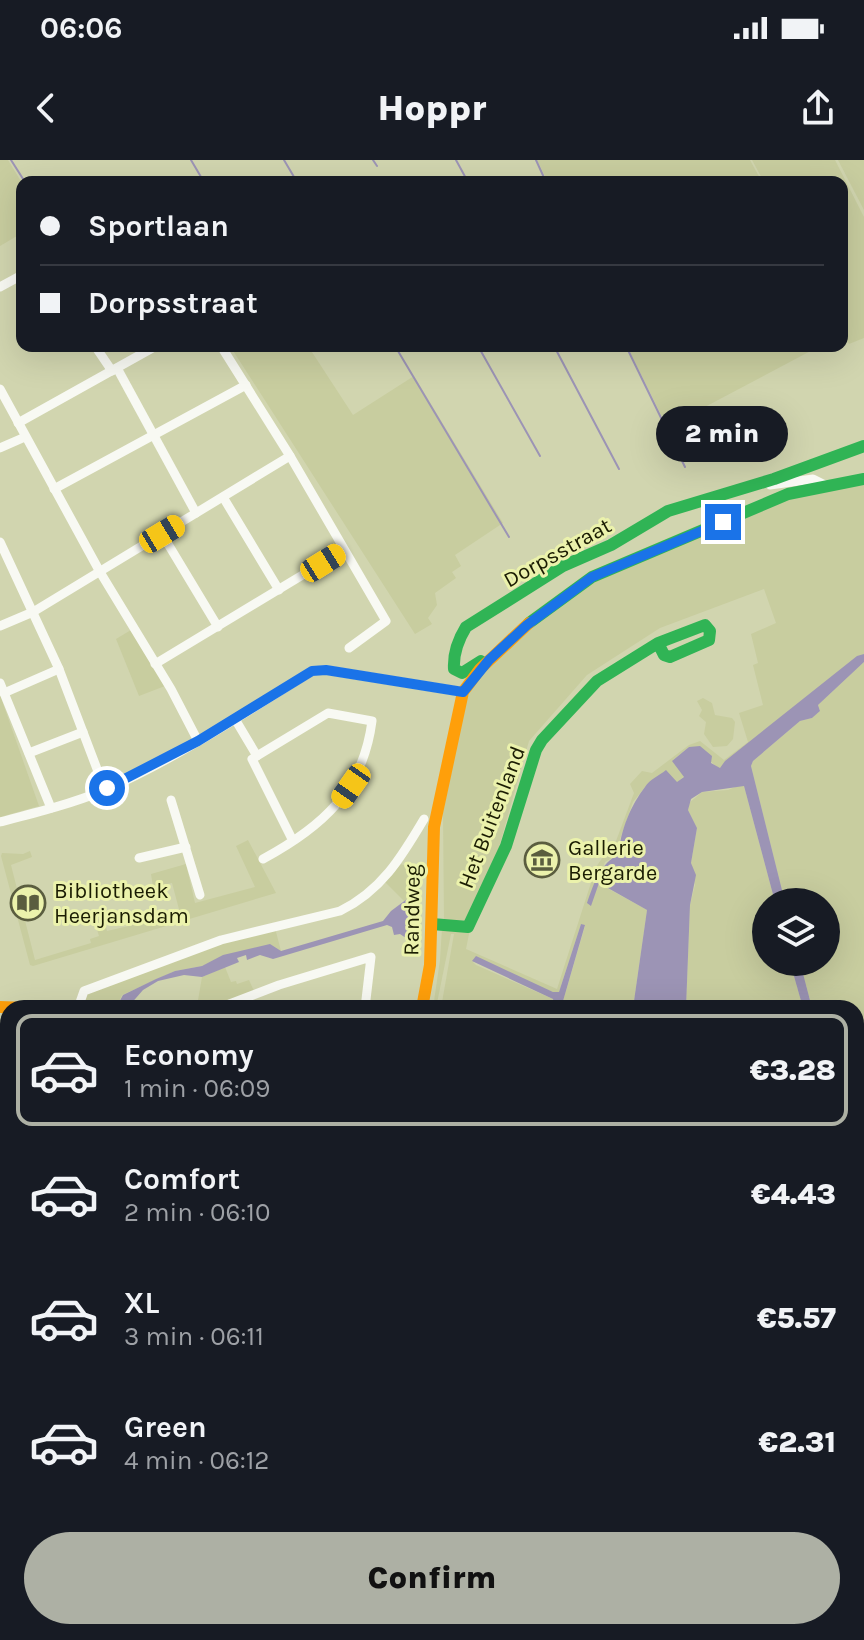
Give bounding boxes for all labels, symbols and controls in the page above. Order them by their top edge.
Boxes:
text: 06:06 [40,10,122,46]
icon: back [24,86,68,130]
icon: share [796,86,840,130]
text: Hoppr [377,87,487,129]
text: Sportlaan [88,208,229,244]
text: Dorpsstraat [88,285,258,321]
callout: 2 min [657,406,789,462]
text: 2 min [685,418,759,449]
route end [705,504,741,540]
car [135,511,189,557]
street label: Dorpsstraat [499,513,616,593]
car [296,540,350,586]
street label: Het Buitenland [453,742,531,892]
car [327,759,375,813]
route start [89,770,125,806]
place label: Gallerie Bergarde [568,835,657,886]
museum icon: Gallerie Bergarde [523,841,561,879]
street label: Randweg [398,863,426,956]
place label: Bibliotheek Heerjansdam [54,878,189,929]
library icon: Bibliotheek Heerjansdam [9,884,47,922]
map controls [752,888,840,976]
button: layers [752,888,840,976]
icon: car [28,1034,100,1106]
text: Economy [124,1037,254,1073]
text: €3.28 [750,1052,836,1088]
text: 1 min · 06:09 [124,1073,270,1104]
icon: car [28,1158,100,1230]
text: Comfort [124,1161,240,1197]
text: €4.43 [751,1176,836,1212]
text: 2 min · 06:10 [124,1197,270,1228]
icon: car [28,1282,100,1354]
text: XL [124,1285,159,1321]
text: €5.57 [757,1300,836,1336]
text: 3 min · 06:11 [124,1321,264,1352]
icon: car [28,1406,100,1478]
text: Green [124,1409,207,1445]
text: €2.31 [759,1424,836,1460]
text: 4 min · 06:12 [124,1445,269,1476]
button: Confirm [24,1532,840,1624]

